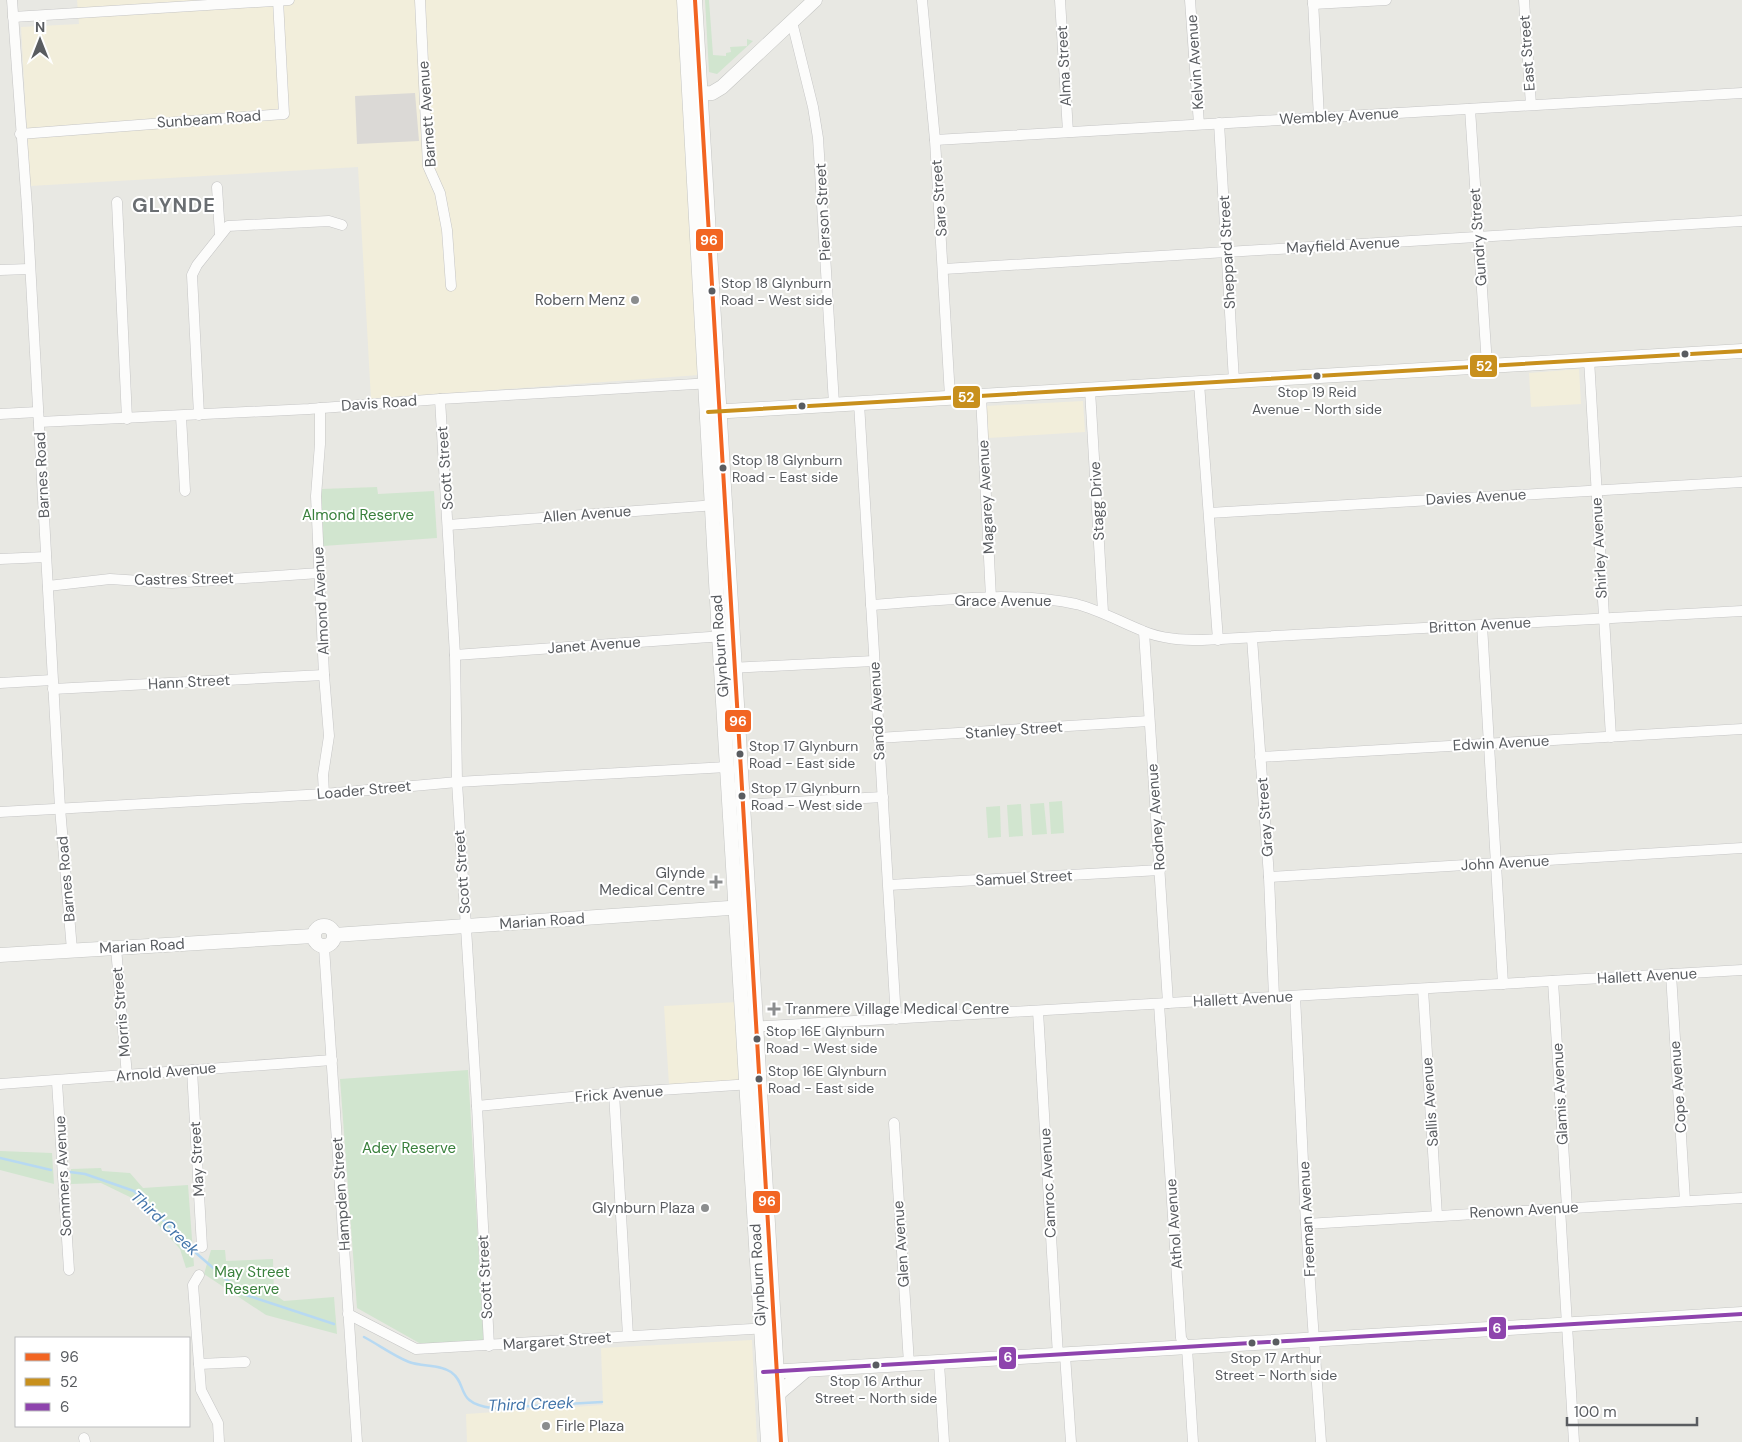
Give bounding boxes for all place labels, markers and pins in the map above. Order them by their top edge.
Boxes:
place label: Stop 18 Glynburn Road - West side [721,274,833,309]
marker: Stop 18 Glynburn Road - West side [707,286,717,296]
place label: Robern Menz [535,290,625,310]
marker: Robern Menz [629,294,641,306]
unlabelled marker [1680,349,1690,359]
marker: Stop 19 Reid Avenue - North side [1312,371,1322,381]
place label: Stop 19 Reid Avenue - North side [1252,383,1382,418]
unlabelled marker [797,401,807,411]
place label: Stop 18 Glynburn Road - East side [732,451,842,486]
marker: Stop 18 Glynburn Road - East side [718,463,728,473]
place label: Stop 17 Glynburn Road - East side [749,737,858,772]
marker: Stop 17 Glynburn Road - East side [735,749,745,759]
place label: Stop 17 Glynburn Road - West side [751,779,863,814]
marker: Stop 17 Glynburn Road - West side [737,791,747,801]
place label: Glynde Medical Centre [599,863,705,900]
marker: Glynde Medical Centre [709,875,723,889]
place label: Tranmere Village Medical Centre [785,999,1009,1019]
marker: Tranmere Village Medical Centre [767,1002,781,1016]
place label: Stop 16E Glynburn Road - West side [766,1022,885,1057]
marker: Stop 16E Glynburn Road - West side [752,1034,762,1044]
place label: Stop 16E Glynburn Road - East side [768,1062,887,1097]
marker: Stop 16E Glynburn Road - East side [754,1074,764,1084]
place label: Glynburn Plaza [592,1198,695,1218]
marker: Glynburn Plaza [699,1202,711,1214]
marker: Stop 17 Arthur Street - North side [1271,1337,1281,1347]
unlabelled marker [1247,1338,1257,1348]
place label: Stop 17 Arthur Street - North side [1215,1349,1337,1384]
marker: Stop 16 Arthur Street - North side [871,1360,881,1370]
place label: Stop 16 Arthur Street - North side [815,1372,937,1407]
place label: Firle Plaza [556,1416,624,1436]
marker: Firle Plaza [540,1420,552,1432]

